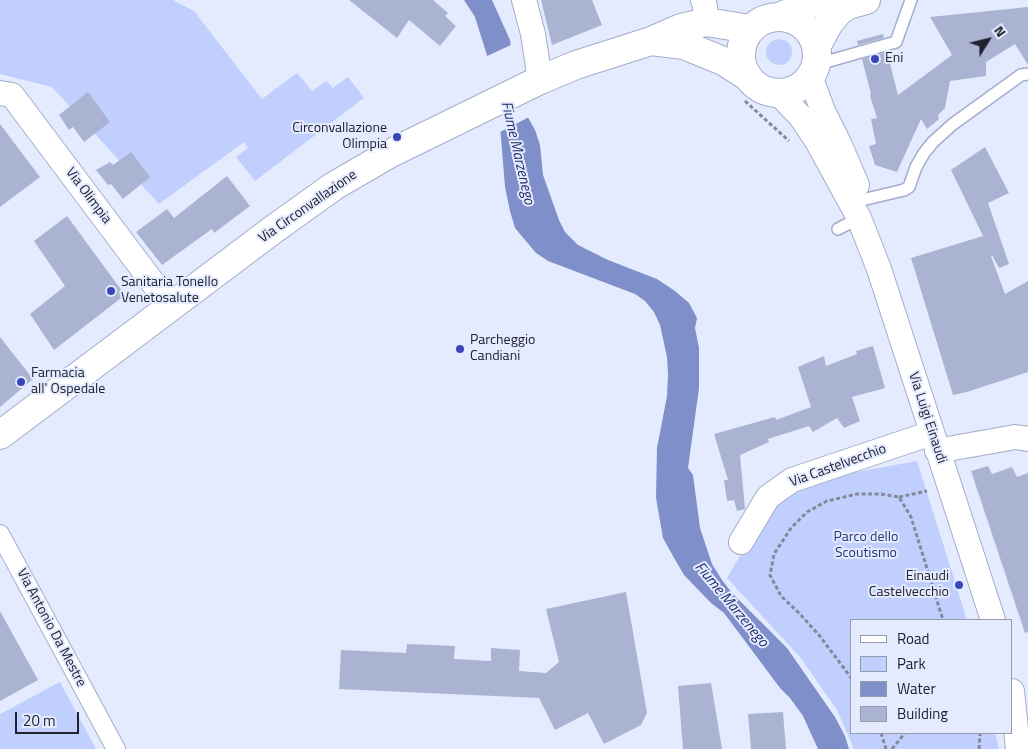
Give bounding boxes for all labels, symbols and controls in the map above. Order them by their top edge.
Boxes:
north arrow [963,15,1013,65]
text: N [989,21,1012,41]
place label: Eni [885,51,903,67]
marker: Eni [869,53,881,65]
water label: Fiume Marzenego [496,100,538,206]
place label: Circonvallazione Olimpia [292,121,387,154]
marker: Circonvallazione Olimpia [391,131,403,143]
street label: Via Olimpia [61,165,115,227]
street label: Via Circonvallazione [256,167,360,247]
place label: Sanitaria Tonello Venetosalute [121,275,218,308]
marker: Sanitaria Tonello Venetosalute [105,285,117,297]
place label: Parcheggio Candiani [470,333,535,366]
marker: Parcheggio Candiani [454,343,466,355]
place label: Farmacia all' Ospedale [31,366,105,398]
street label: Via Luigi Einaudi [904,370,950,466]
marker: Farmacia all' Ospedale [15,376,27,388]
street label: Via Castelvecchio [787,441,889,491]
park label: Parco dello Scoutismo [834,530,898,562]
water label: Fiume Marzenego [690,559,772,651]
street label: Via Antonio Da Mestre [13,566,89,690]
place label: Einaudi Castelvecchio [869,569,949,602]
marker: Einaudi Castelvecchio [953,579,965,591]
legend [850,619,1013,734]
text: Road [897,627,929,650]
text: Park [897,652,926,675]
text: Water [897,677,936,700]
scale bar [18,702,81,734]
text: Building [897,702,948,725]
text: 20 m [23,709,56,732]

